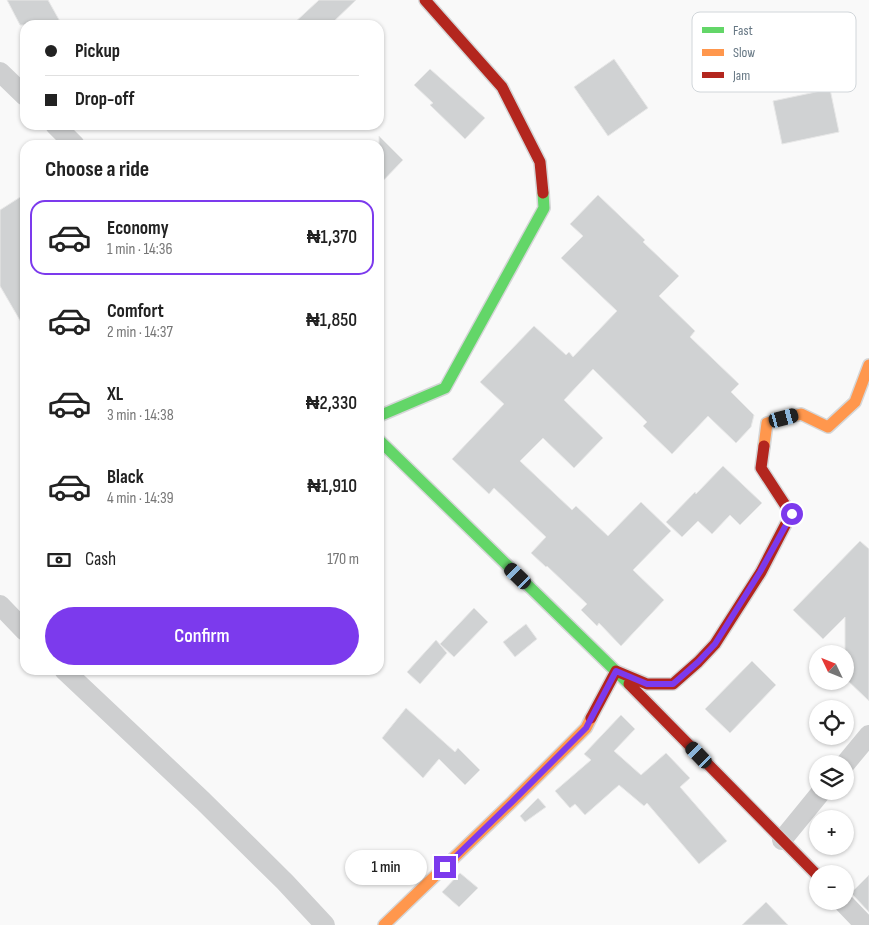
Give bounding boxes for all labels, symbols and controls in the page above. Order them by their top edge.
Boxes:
legend [692,12,856,92]
text: Fast [733,22,753,39]
text: Pickup [75,40,120,63]
text: Slow [733,44,755,61]
text: Jam [732,67,750,84]
text: Drop-off [75,88,135,111]
text: Choose a ride [45,156,149,183]
icon: car [47,215,92,260]
text: Economy [107,217,169,240]
text: ₦1,370 [307,226,357,249]
text: 1 min · 14:36 [107,240,173,259]
icon: car [47,298,92,343]
text: Comfort [107,300,164,323]
text: ₦1,850 [306,309,357,332]
text: 2 min · 14:37 [107,323,173,342]
icon: car [47,381,92,426]
text: XL [107,383,123,406]
text: ₦2,330 [306,392,357,415]
text: 3 min · 14:38 [107,406,174,425]
car [767,407,800,429]
icon: car [47,464,92,509]
text: Black [107,466,144,489]
text: ₦1,910 [307,475,357,498]
text: 4 min · 14:39 [107,489,174,508]
route start [781,503,803,525]
icon: cash [45,546,73,574]
text: Cash [85,548,116,571]
text: 170 m [327,550,359,569]
car [501,560,534,592]
button: Confirm [45,607,359,665]
north arrow [809,645,854,690]
map controls [809,645,854,910]
button: locate [809,700,854,745]
car [683,739,714,771]
button: layers [809,755,854,800]
button: + [809,810,854,855]
callout: 1 min [345,850,428,884]
route end [434,856,456,878]
text: 1 min [371,858,401,877]
button: − [809,865,854,910]

